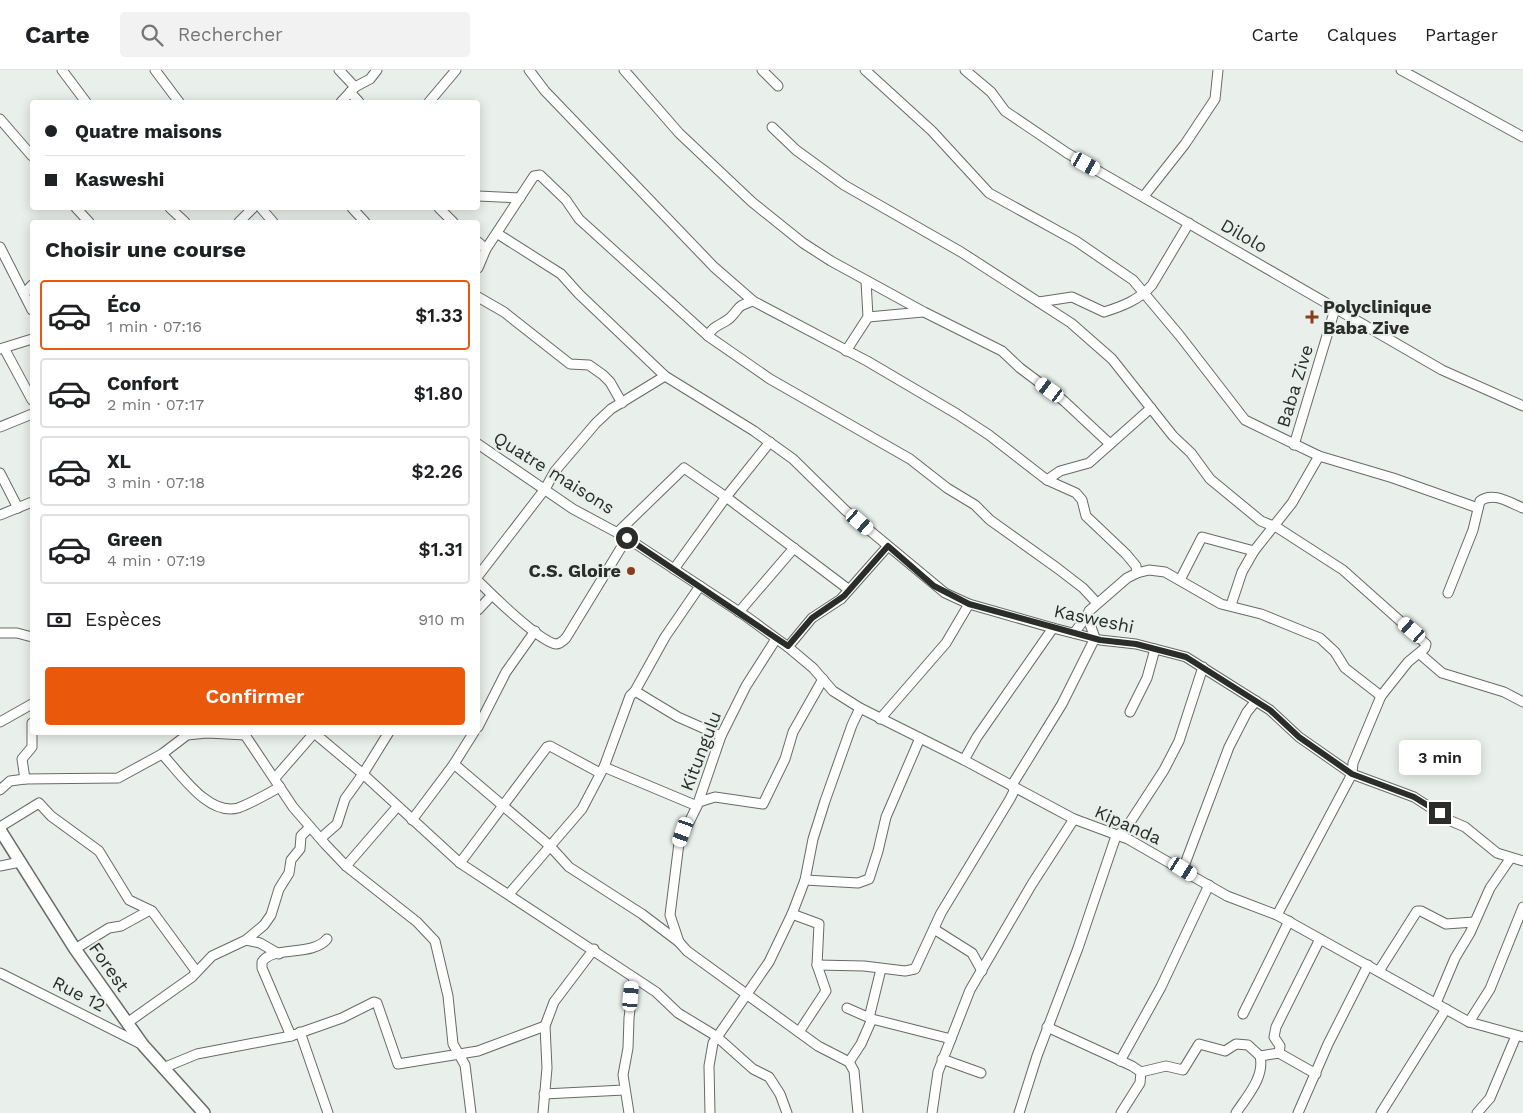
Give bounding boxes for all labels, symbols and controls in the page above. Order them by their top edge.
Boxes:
search box [120,12,470,57]
text: Carte [25,21,90,49]
icon: search [138,21,166,49]
text: Rechercher [178,23,283,46]
text: Carte [1251,24,1299,45]
text: Calques [1327,24,1397,45]
text: Partager [1425,24,1498,45]
text: Quatre maisons [75,120,222,143]
car [1069,150,1102,178]
text: Kasweshi [75,168,164,191]
street label: Dilolo [1217,214,1271,257]
text: Choisir une course [45,237,246,262]
icon: car [47,293,92,338]
text: Éco [107,294,141,317]
place label: Polyclinique Baba Zive [1323,296,1432,338]
text: $1.33 [415,304,463,327]
marker: Polyclinique Baba Zive [1305,310,1319,324]
text: 1 min · 07:16 [107,317,202,336]
street label: Baba Zive [1272,342,1317,430]
icon: car [47,371,92,416]
text: Confort [107,372,178,395]
car [1033,375,1066,405]
text: $1.80 [414,382,463,405]
text: 2 min · 07:17 [107,395,204,414]
street label: Quatre maisons [490,427,619,518]
icon: car [47,449,92,494]
text: XL [107,450,131,473]
text: $2.26 [412,460,463,483]
text: 3 min · 07:18 [107,473,205,492]
car [843,506,876,538]
icon: car [47,527,92,572]
route start [616,527,638,549]
text: Green [107,528,163,551]
text: $1.31 [419,538,463,561]
text: 4 min · 07:19 [107,551,206,570]
place label: C.S. Gloire [529,560,621,581]
marker: C.S. Gloire [625,565,637,577]
street label: Kasweshi [1052,600,1136,637]
icon: cash [45,606,73,634]
text: Espèces [85,608,162,631]
text: 910 m [418,610,465,629]
car [1395,614,1428,646]
button: Confirmer [45,667,465,725]
street label: Kitungulu [676,708,725,794]
callout: 3 min [1399,740,1481,776]
text: 3 min [1418,748,1462,767]
street label: Kipanda [1092,801,1165,849]
route end [1429,802,1451,824]
car [671,815,694,849]
car [1166,855,1199,883]
street label: Forest [85,938,134,996]
street label: Rue 12 [49,971,109,1016]
car [622,980,639,1012]

